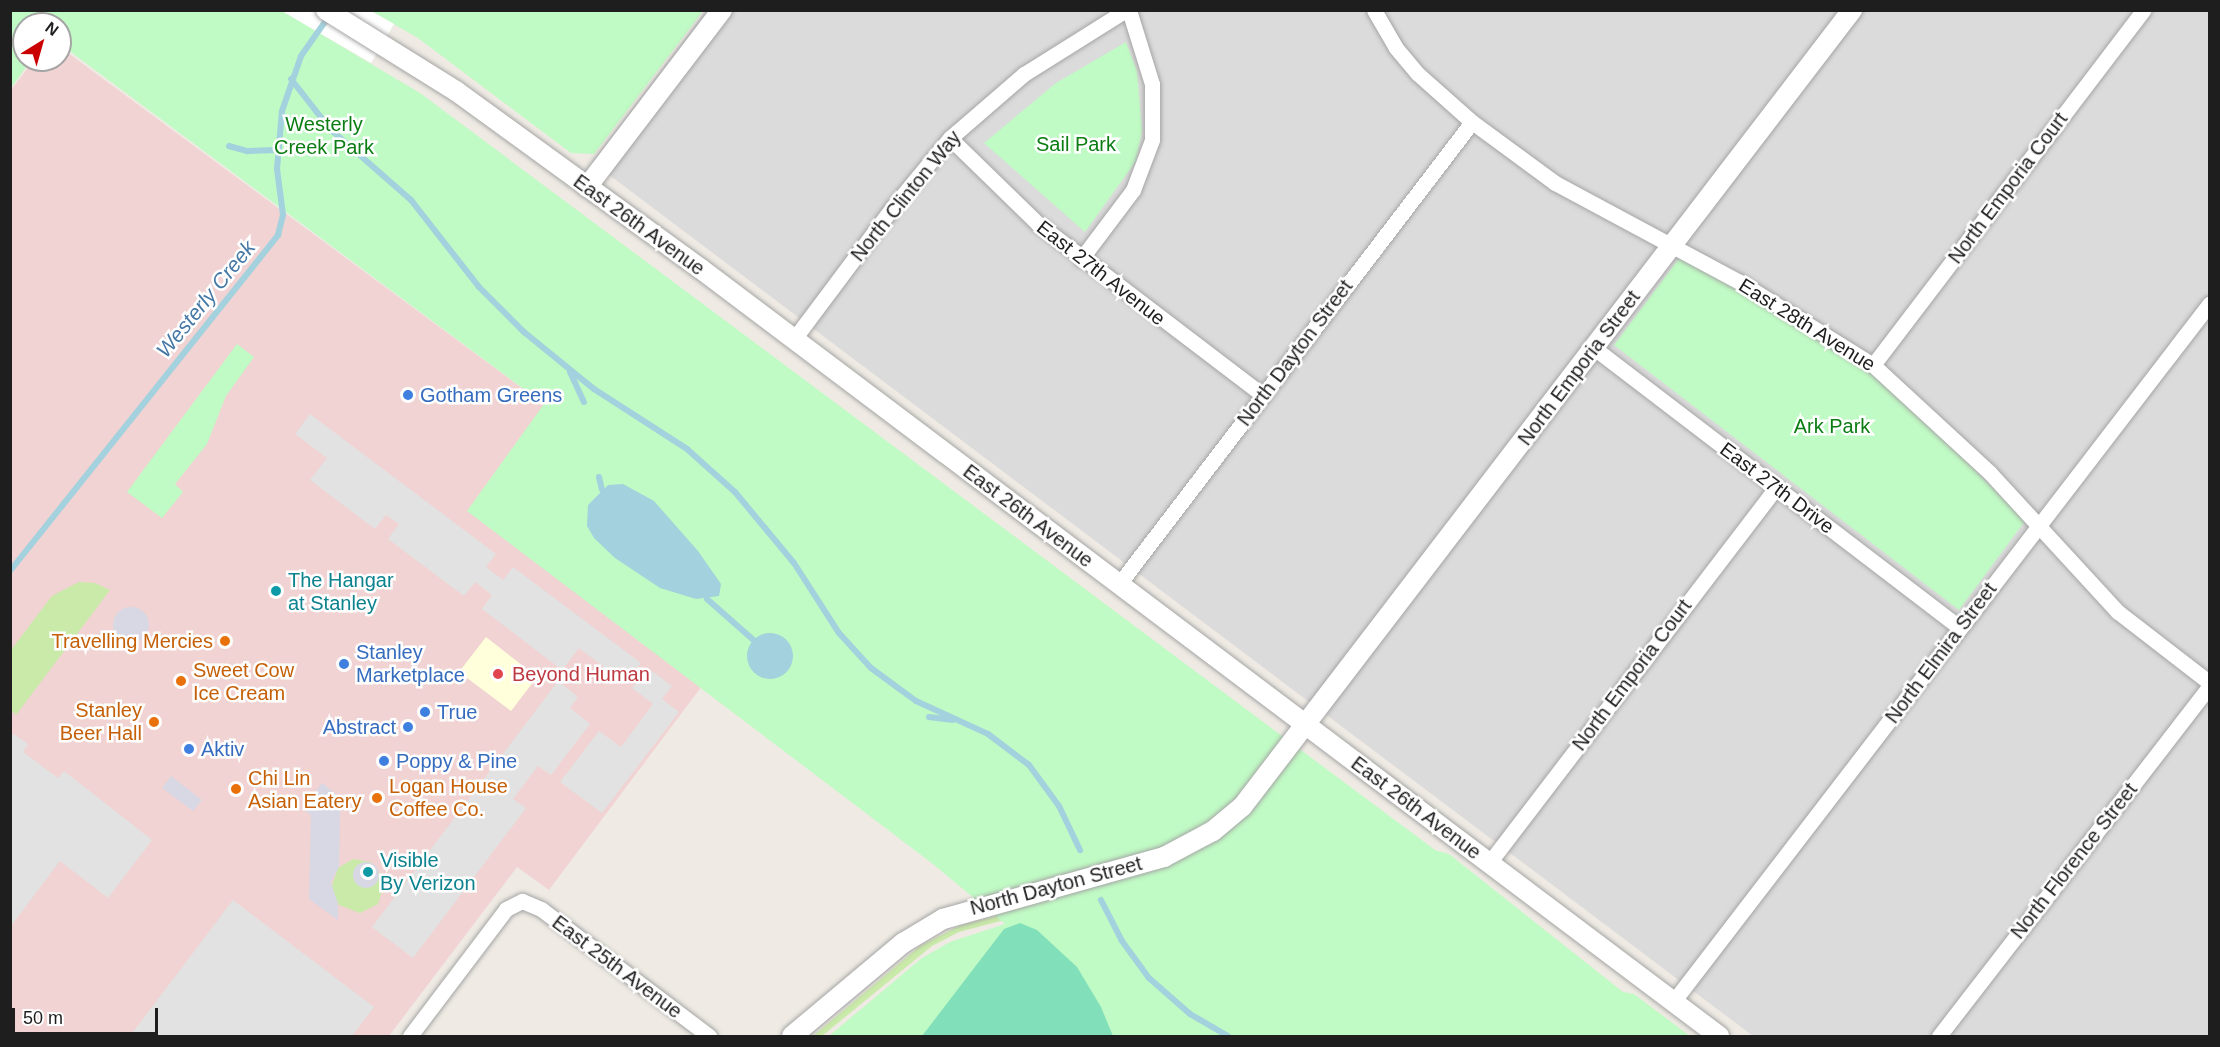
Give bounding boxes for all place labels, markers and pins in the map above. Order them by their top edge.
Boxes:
place label: Gotham Greens [420,383,562,407]
marker: Gotham Greens [401,388,415,402]
place label: The Hangar at Stanley [288,568,394,615]
marker: The Hangar at Stanley [269,584,283,598]
place label: Travelling Mercies [51,629,213,653]
marker: Travelling Mercies [218,634,232,648]
place label: Stanley Marketplace [356,640,465,687]
marker: Stanley Marketplace [337,657,351,671]
place label: Sweet Cow Ice Cream [193,658,294,705]
place label: Beyond Human [512,662,650,686]
marker: Beyond Human [489,665,507,683]
marker: Sweet Cow Ice Cream [174,674,188,688]
place label: Stanley Beer Hall [60,698,142,745]
place label: True [437,700,477,724]
marker: True [418,705,432,719]
marker: Stanley Beer Hall [147,715,161,729]
place label: Abstract [323,715,396,739]
marker: Abstract [401,720,415,734]
place label: Aktiv [201,737,244,761]
marker: Aktiv [182,742,196,756]
place label: Poppy & Pine [396,749,517,773]
marker: Poppy & Pine [377,754,391,768]
place label: Chi Lin Asian Eatery [248,766,361,813]
place label: Logan House Coffee Co. [389,774,508,821]
marker: Chi Lin Asian Eatery [229,782,243,796]
marker: Logan House Coffee Co. [370,791,384,805]
place label: Visible By Verizon [380,849,476,896]
marker: Visible By Verizon [361,865,375,879]

